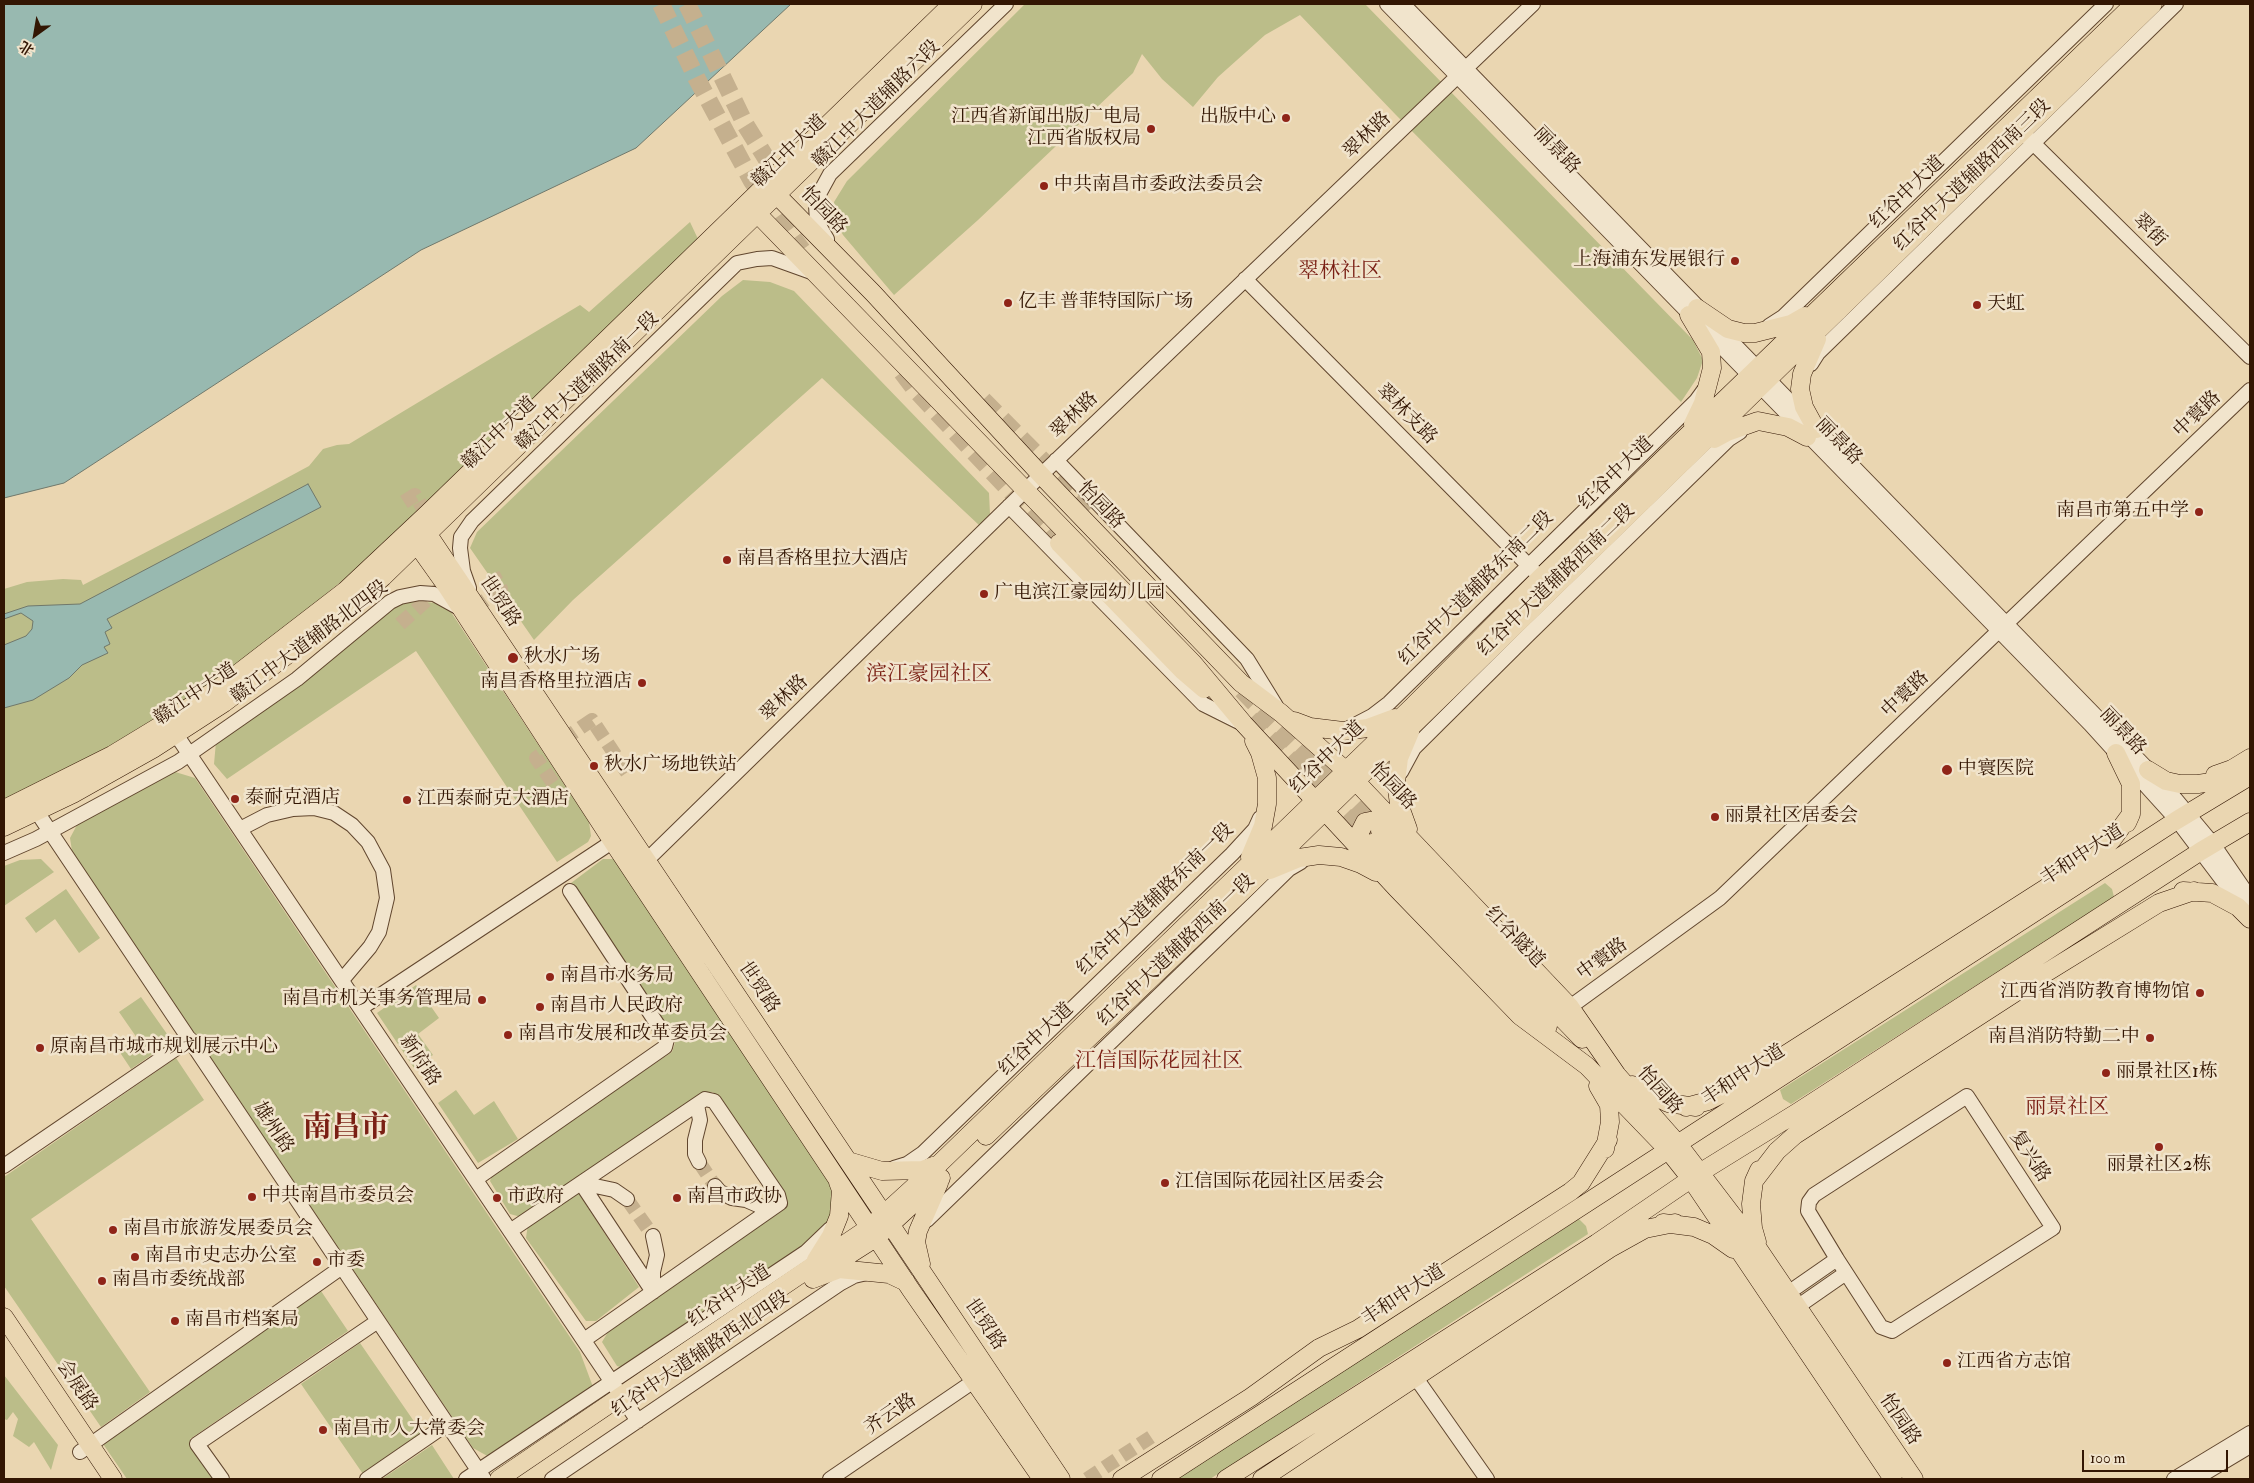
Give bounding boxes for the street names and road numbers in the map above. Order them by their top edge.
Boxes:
street label: 赣江中大道辅路六段 [808,36,946,174]
street label: 红谷中大道辅路西南三段 [1890,95,2056,257]
street label: 翠林路 [1340,108,1396,164]
street label: 赣江中大道 [748,111,832,193]
street label: 丽景路 [1528,123,1584,179]
street label: 红谷中大道 [1866,152,1950,234]
street label: 怡园路 [795,183,851,239]
street label: 翠街 [2128,210,2170,252]
street label: 赣江中大道辅路南一段 [512,308,664,456]
street label: 翠林支路 [1371,380,1441,450]
street label: 中寰路 [2170,387,2226,443]
street label: 翠林路 [1047,388,1103,444]
street label: 赣江中大道 [458,393,542,475]
street label: 丽景路 [1810,414,1866,470]
street label: 红谷中大道 [1575,433,1659,515]
street label: 怡园路 [1072,478,1128,534]
street label: 红谷中大道辅路西南二段 [1474,500,1640,662]
street label: 红谷中大道辅路东南二段 [1395,507,1559,671]
street label: 世贸路 [474,572,524,632]
street label: 赣江中大道辅路北四段 [227,577,393,709]
street label: 赣江中大道 [150,659,242,731]
street label: 中寰路 [1878,667,1934,723]
street label: 翠林路 [757,671,813,727]
street label: 丽景路 [2094,703,2150,761]
street label: 红谷中大道 [1286,717,1370,799]
street label: 怡园路 [1364,759,1420,815]
street label: 红谷中大道辅路东南一段 [1073,819,1239,981]
street label: 丰和中大道 [2037,821,2129,891]
street label: 红谷中大道辅路西南一段 [1094,870,1260,1032]
street label: 红谷隧道 [1479,903,1549,973]
street label: 中寰路 [1573,934,1633,986]
street label: 世贸路 [733,958,783,1018]
street label: 红谷中大道 [995,999,1079,1081]
street label: 新府路 [394,1031,444,1091]
street label: 丰和中大道 [1698,1041,1790,1111]
street label: 怡园路 [1631,1062,1687,1120]
street label: 雄州路 [247,1098,297,1158]
street label: 复兴路 [2004,1127,2054,1187]
street label: 红谷中大道 [684,1261,776,1333]
street label: 丰和中大道 [1358,1261,1450,1331]
street label: 红谷中大道辅路西北四段 [608,1287,794,1423]
street label: 世贸路 [959,1295,1009,1355]
street label: 会展路 [51,1356,101,1416]
street label: 齐云路 [861,1390,921,1440]
street label: 怡园路 [1874,1390,1924,1450]

